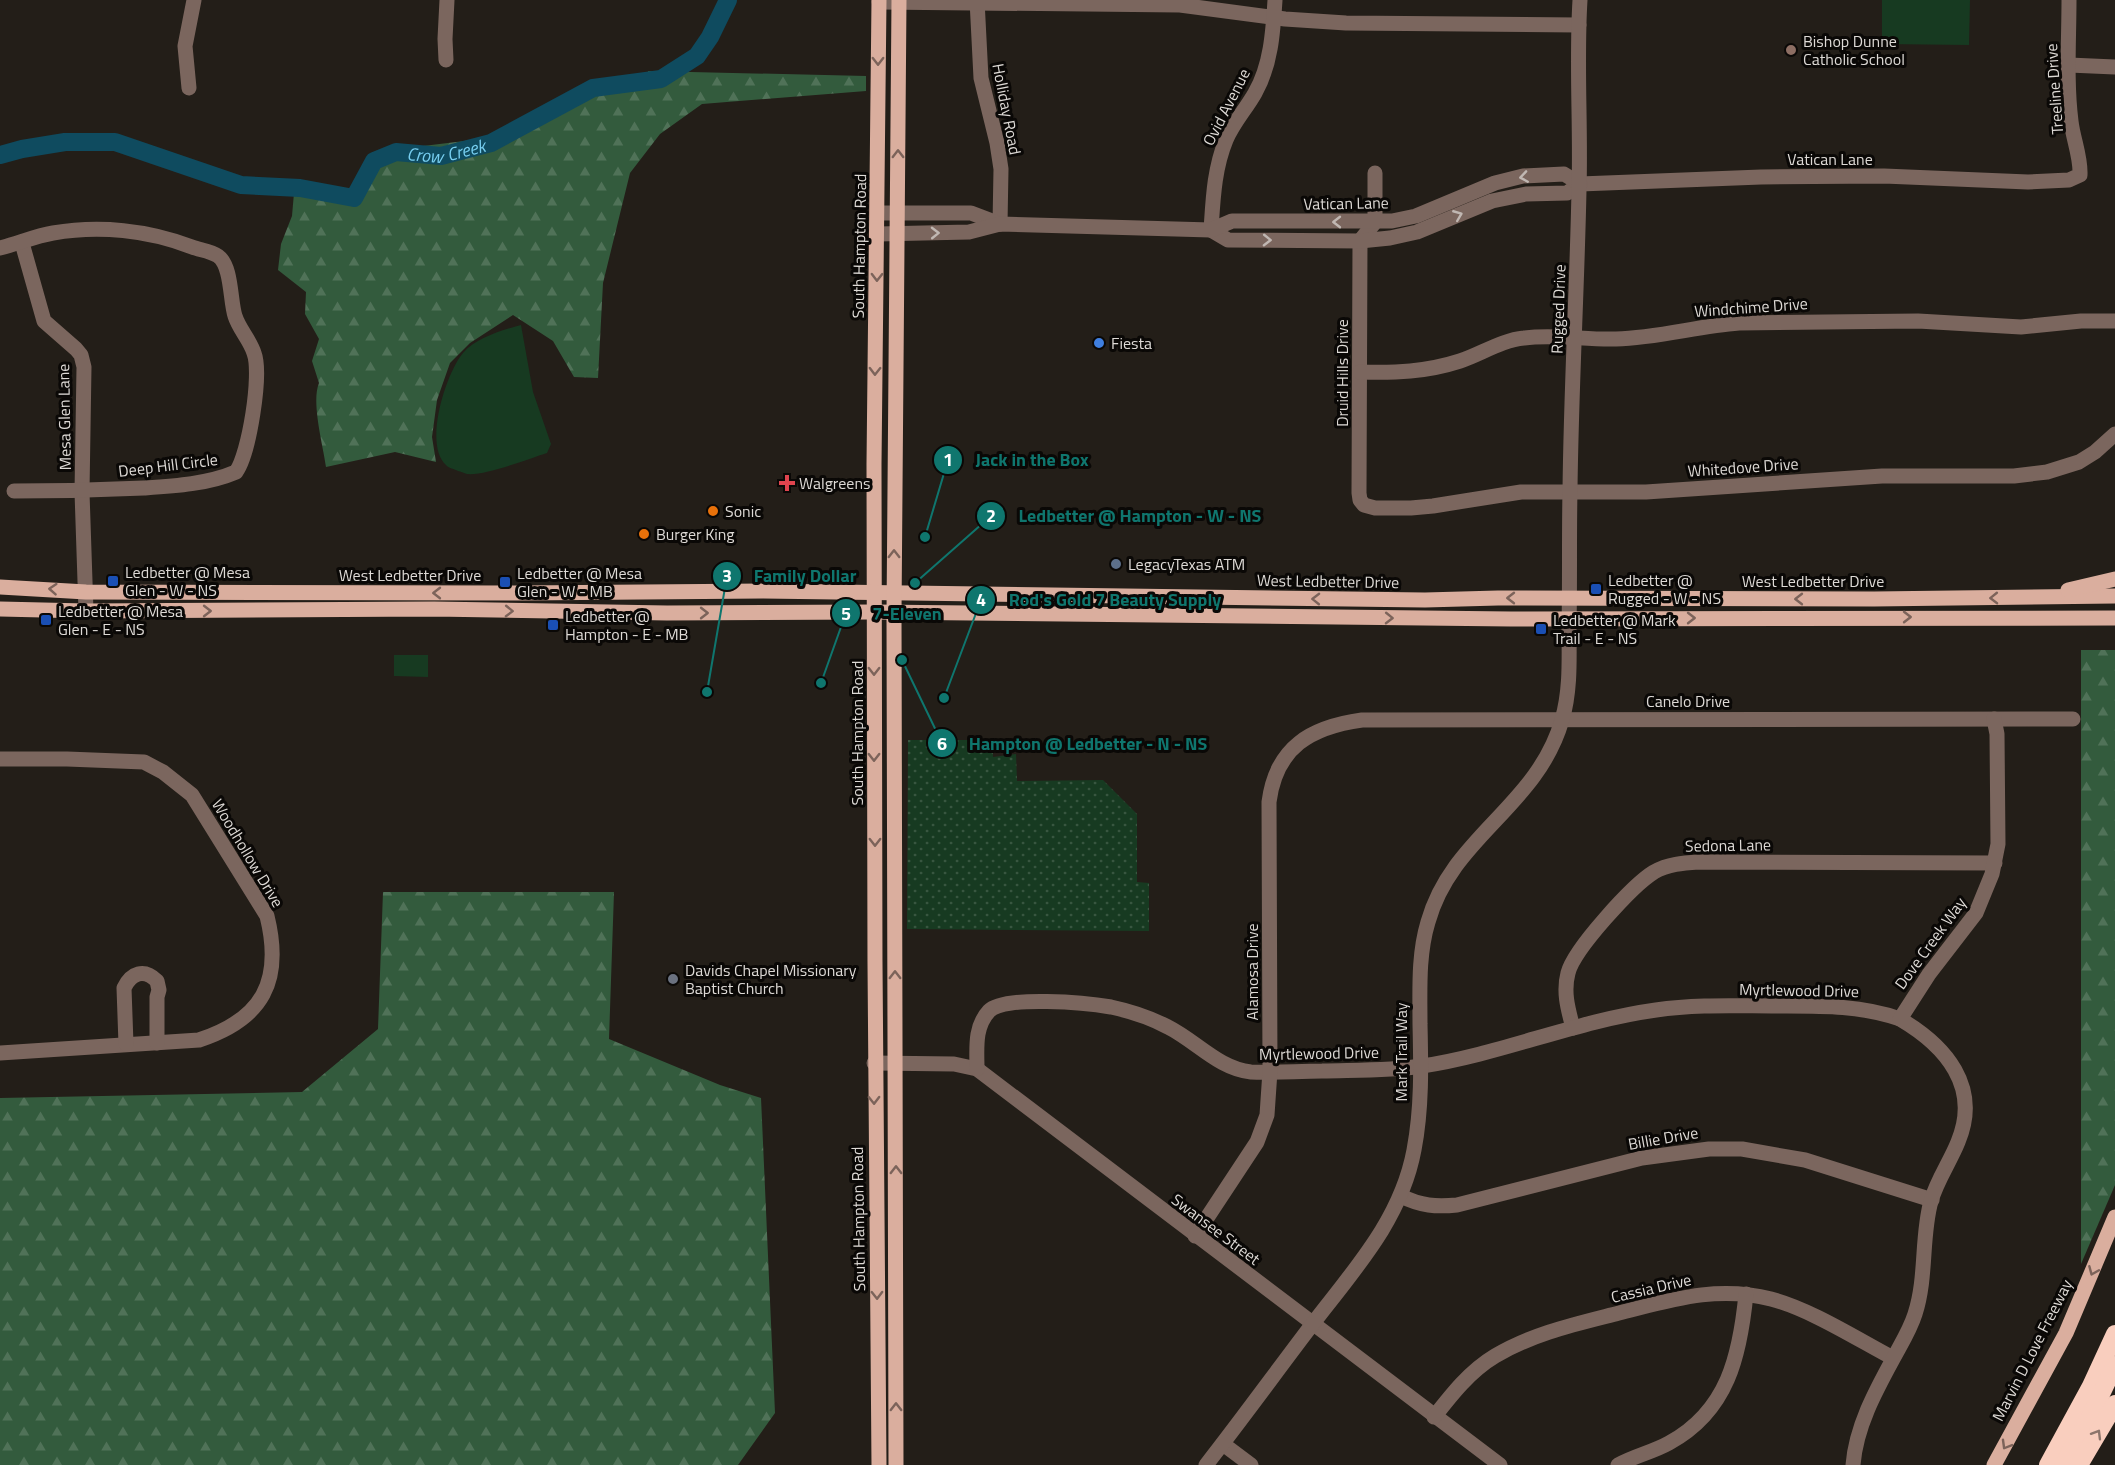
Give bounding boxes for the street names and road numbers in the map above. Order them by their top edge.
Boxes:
street label: Treeline Drive [2039,43,2069,135]
street label: Holliday Road [986,61,1028,157]
street label: Ovid Avenue [1196,64,1256,150]
street label: Vatican Lane [1787,147,1873,171]
street label: South Hampton Road [846,173,872,319]
street label: Vatican Lane [1303,190,1389,216]
street label: Rugged Drive [1544,264,1572,354]
street label: Windchime Drive [1693,291,1809,323]
street label: Druid Hills Drive [1330,319,1354,427]
street label: Mesa Glen Lane [51,364,77,470]
street label: Deep Hill Circle [117,447,219,483]
street label: Whitedove Drive [1687,451,1799,483]
street label: West Ledbetter Drive [339,563,481,587]
street label: West Ledbetter Drive [1257,568,1399,594]
street label: West Ledbetter Drive [1742,569,1884,593]
street label: South Hampton Road [845,661,869,805]
street label: Canelo Drive [1646,689,1730,713]
street label: Woodhollow Drive [206,794,290,912]
street label: Sedona Lane [1685,832,1771,858]
street label: Dove Creek Way [1888,892,1972,994]
street label: Alamosa Drive [1240,923,1264,1021]
street label: Myrtlewood Drive [1739,977,1859,1003]
street label: Mark Trail Way [1389,1002,1413,1102]
street label: Myrtlewood Drive [1259,1040,1379,1066]
street label: Billie Drive [1626,1120,1700,1156]
street label: South Hampton Road [845,1146,871,1292]
street label: Swansee Street [1167,1188,1266,1271]
street label: Cassia Drive [1609,1267,1693,1309]
street label: Marvin D Love Freeway [1986,1275,2078,1425]

